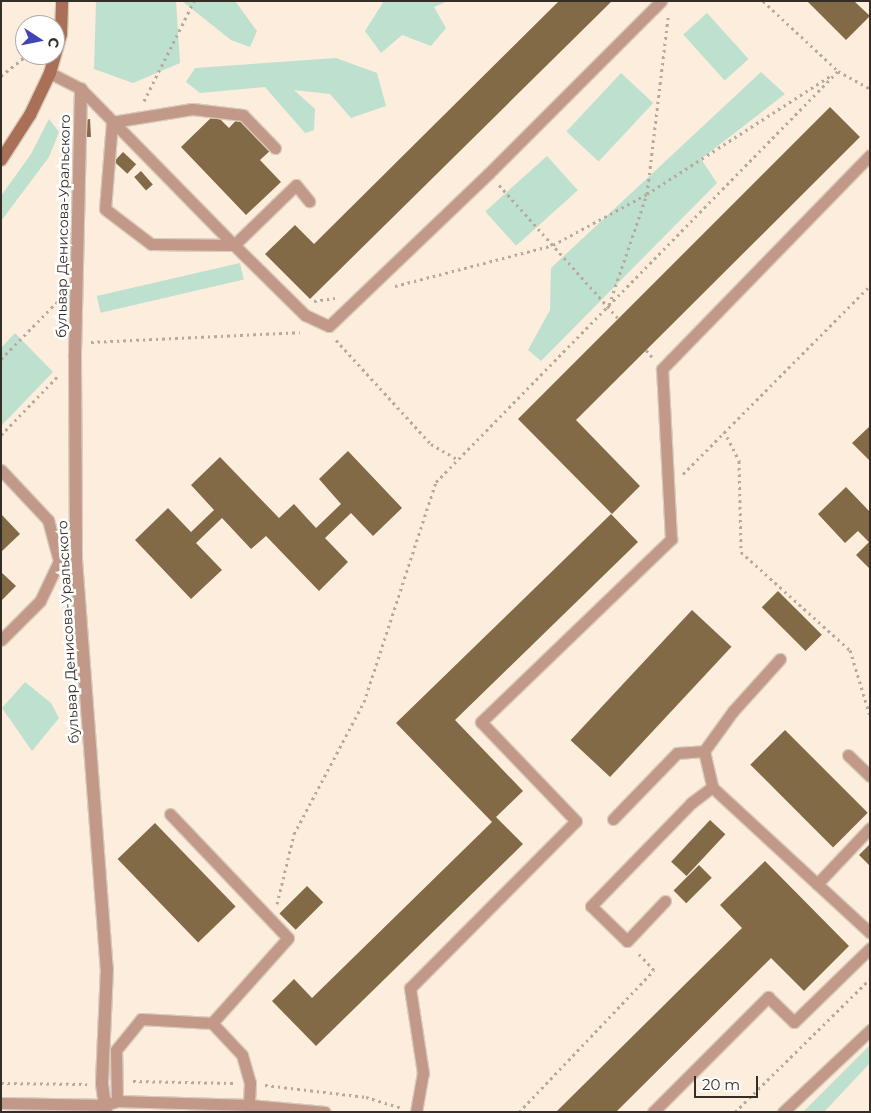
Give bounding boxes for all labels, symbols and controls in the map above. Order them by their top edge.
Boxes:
north arrow [15,15,65,65]
text: С [44,36,64,49]
street label: бульвар Денисова-Уральского [53,114,73,338]
street label: бульвар Денисова-Уральского [54,520,82,744]
scale bar [696,1066,760,1098]
text: 20 m [702,1075,740,1094]

